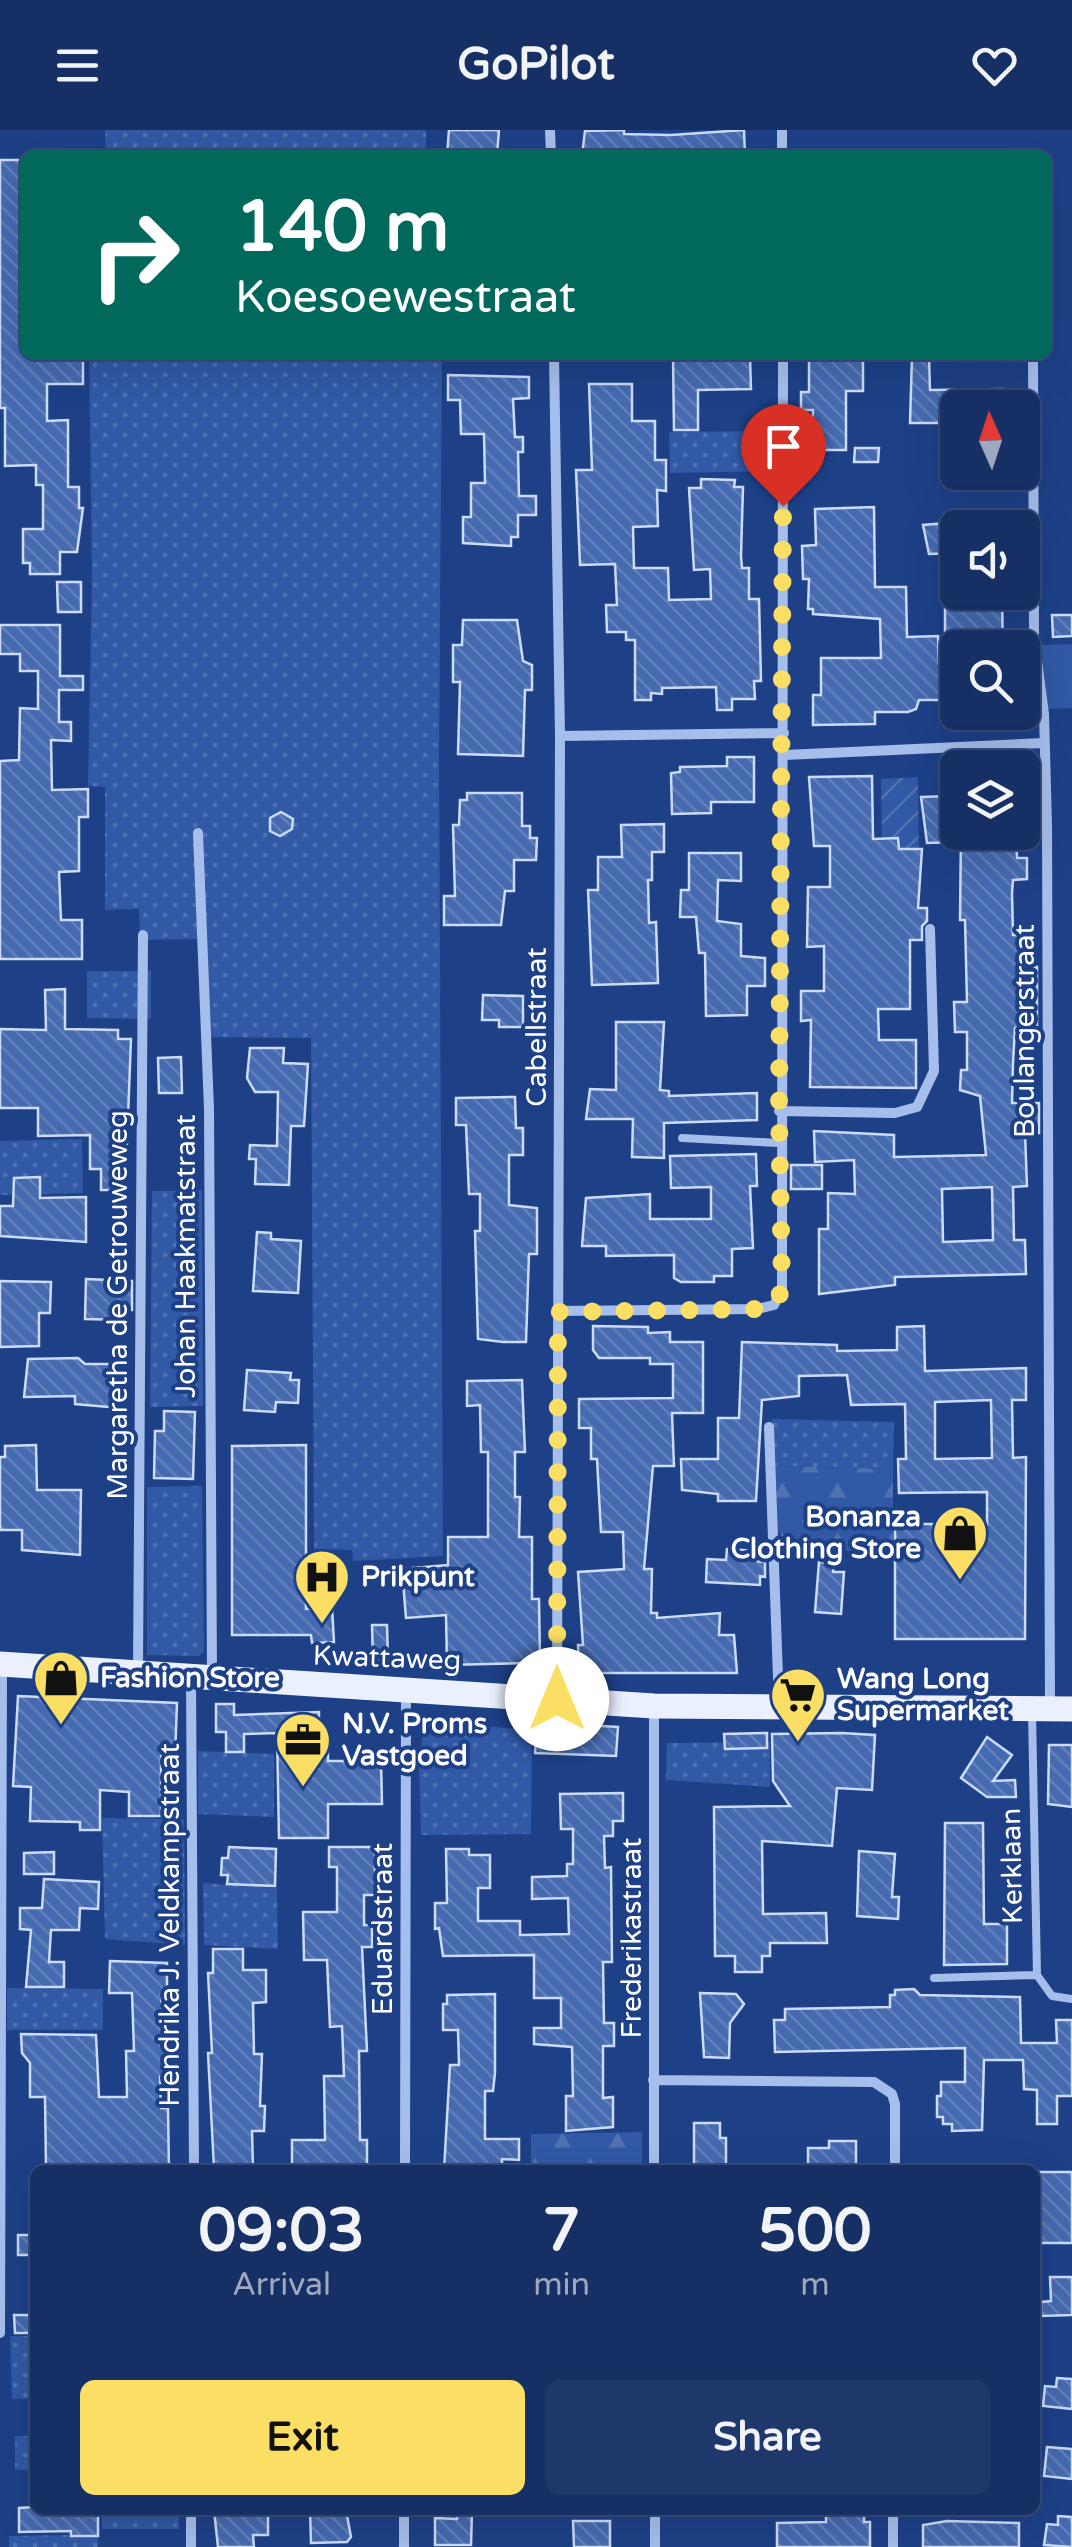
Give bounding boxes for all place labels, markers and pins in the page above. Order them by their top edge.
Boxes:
pin [741,404,826,507]
place label: Bonanza Clothing Store [731,1500,921,1566]
shop icon: Bonanza Clothing Store [930,1503,990,1582]
hospital icon: Prikpunt [292,1547,352,1626]
place label: Prikpunt [361,1560,475,1594]
shop icon: Fashion Store [31,1648,91,1727]
place label: Fashion Store [100,1661,280,1695]
place label: Wang Long Supermarket [837,1662,1009,1728]
supermarket icon: Wang Long Supermarket [768,1665,828,1744]
place label: N.V. Proms Vastgoed [342,1707,487,1773]
office icon: N.V. Proms Vastgoed [273,1710,333,1789]

